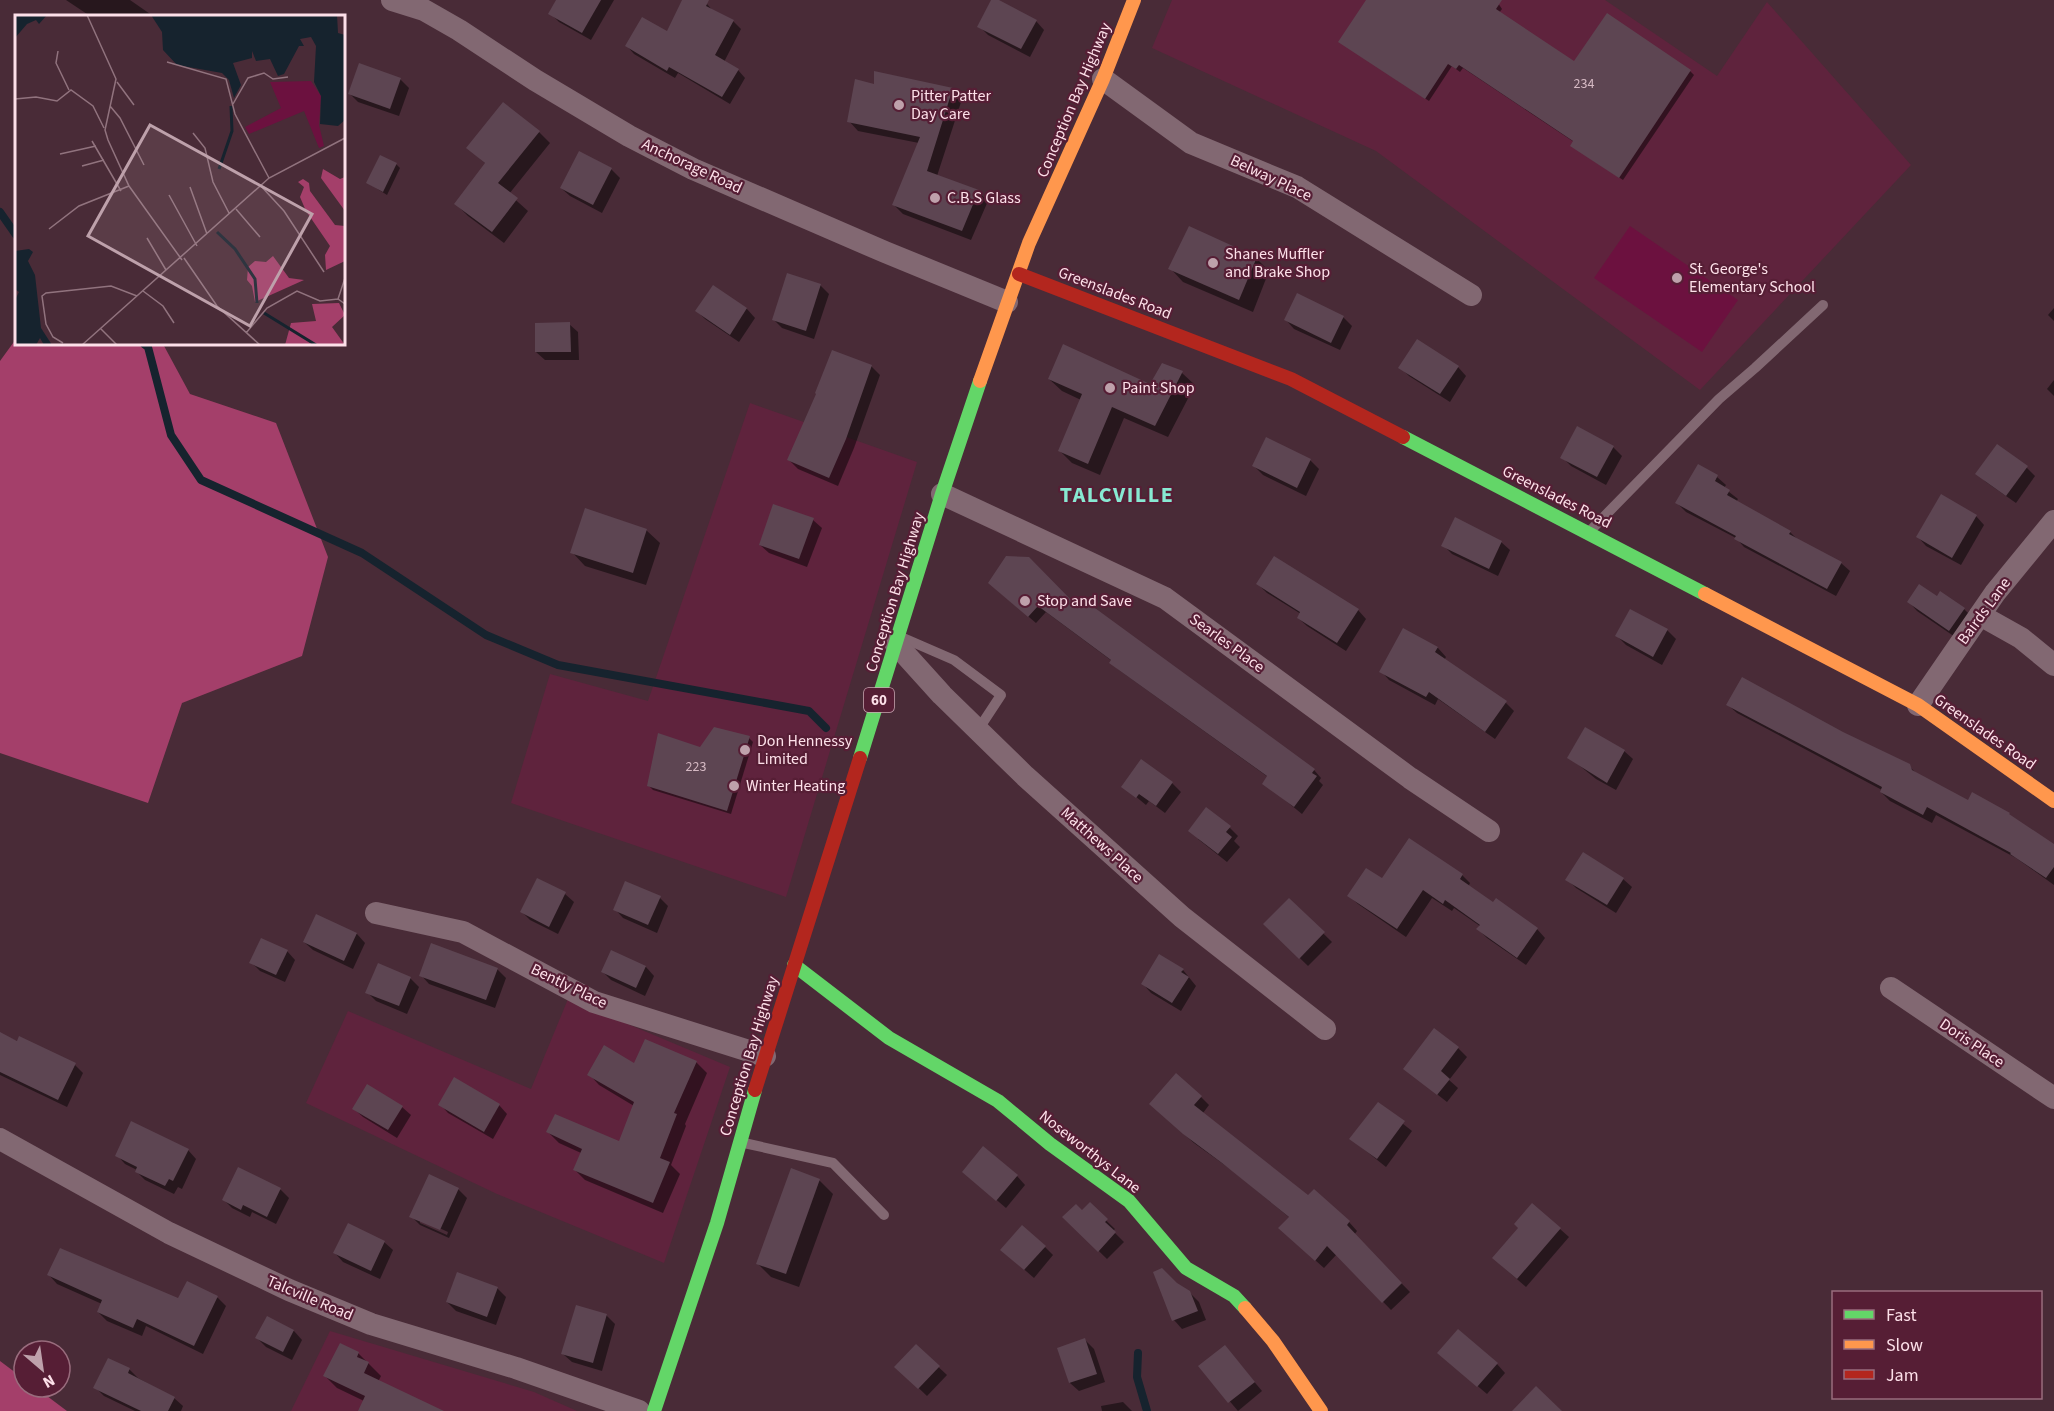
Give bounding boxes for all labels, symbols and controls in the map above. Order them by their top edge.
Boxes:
inset map [15,15,345,345]
street label: Conception Bay Highway [1031,19,1117,181]
house number: 234 [1574,74,1594,94]
place label: Pitter Patter Day Care [911,85,991,125]
marker: Pitter Patter Day Care [892,98,906,112]
street label: Anchorage Road [638,133,746,199]
street label: Belway Place [1227,150,1315,207]
place label: C.B.S Glass [947,187,1021,209]
marker: C.B.S Glass [928,191,942,205]
place label: Shanes Muffler and Brake Shop [1225,243,1330,283]
marker: Shanes Muffler and Brake Shop [1206,256,1220,270]
place label: St. George's Elementary School [1689,258,1815,298]
street label: Greenslades Road [1055,261,1175,325]
marker: St. George's Elementary School [1670,271,1684,285]
place label: Paint Shop [1122,377,1195,399]
marker: Paint Shop [1103,381,1117,395]
street label: Greenslades Road [1499,460,1615,534]
district label: TALCVILLE [1060,479,1174,511]
street label: Conception Bay Highway [860,509,930,675]
street label: Bairds Lane [1952,573,2016,649]
place label: Stop and Save [1037,590,1132,612]
marker: Stop and Save [1018,594,1032,608]
street label: Searles Place [1185,608,1269,678]
road number: 60 [864,688,894,712]
street label: Greenslades Road [1930,689,2040,775]
place label: Don Hennessy Limited [757,730,853,770]
marker: Don Hennessy Limited [738,743,752,757]
house number: 223 [686,757,706,777]
place label: Winter Heating [746,775,845,797]
marker: Winter Heating [727,779,741,793]
street label: Matthews Place [1056,802,1148,888]
street label: Bently Place [527,958,611,1014]
street label: Conception Bay Highway [714,973,784,1139]
street label: Doris Place [1935,1013,2009,1073]
street label: Noseworthys Lane [1035,1105,1145,1199]
street label: Talcville Road [263,1270,357,1326]
legend [1832,1291,2042,1399]
text: Fast [1886,1303,1917,1328]
text: Slow [1886,1333,1923,1358]
north arrow [12,1339,72,1399]
text: Jam [1886,1363,1919,1388]
text: N [39,1369,59,1393]

